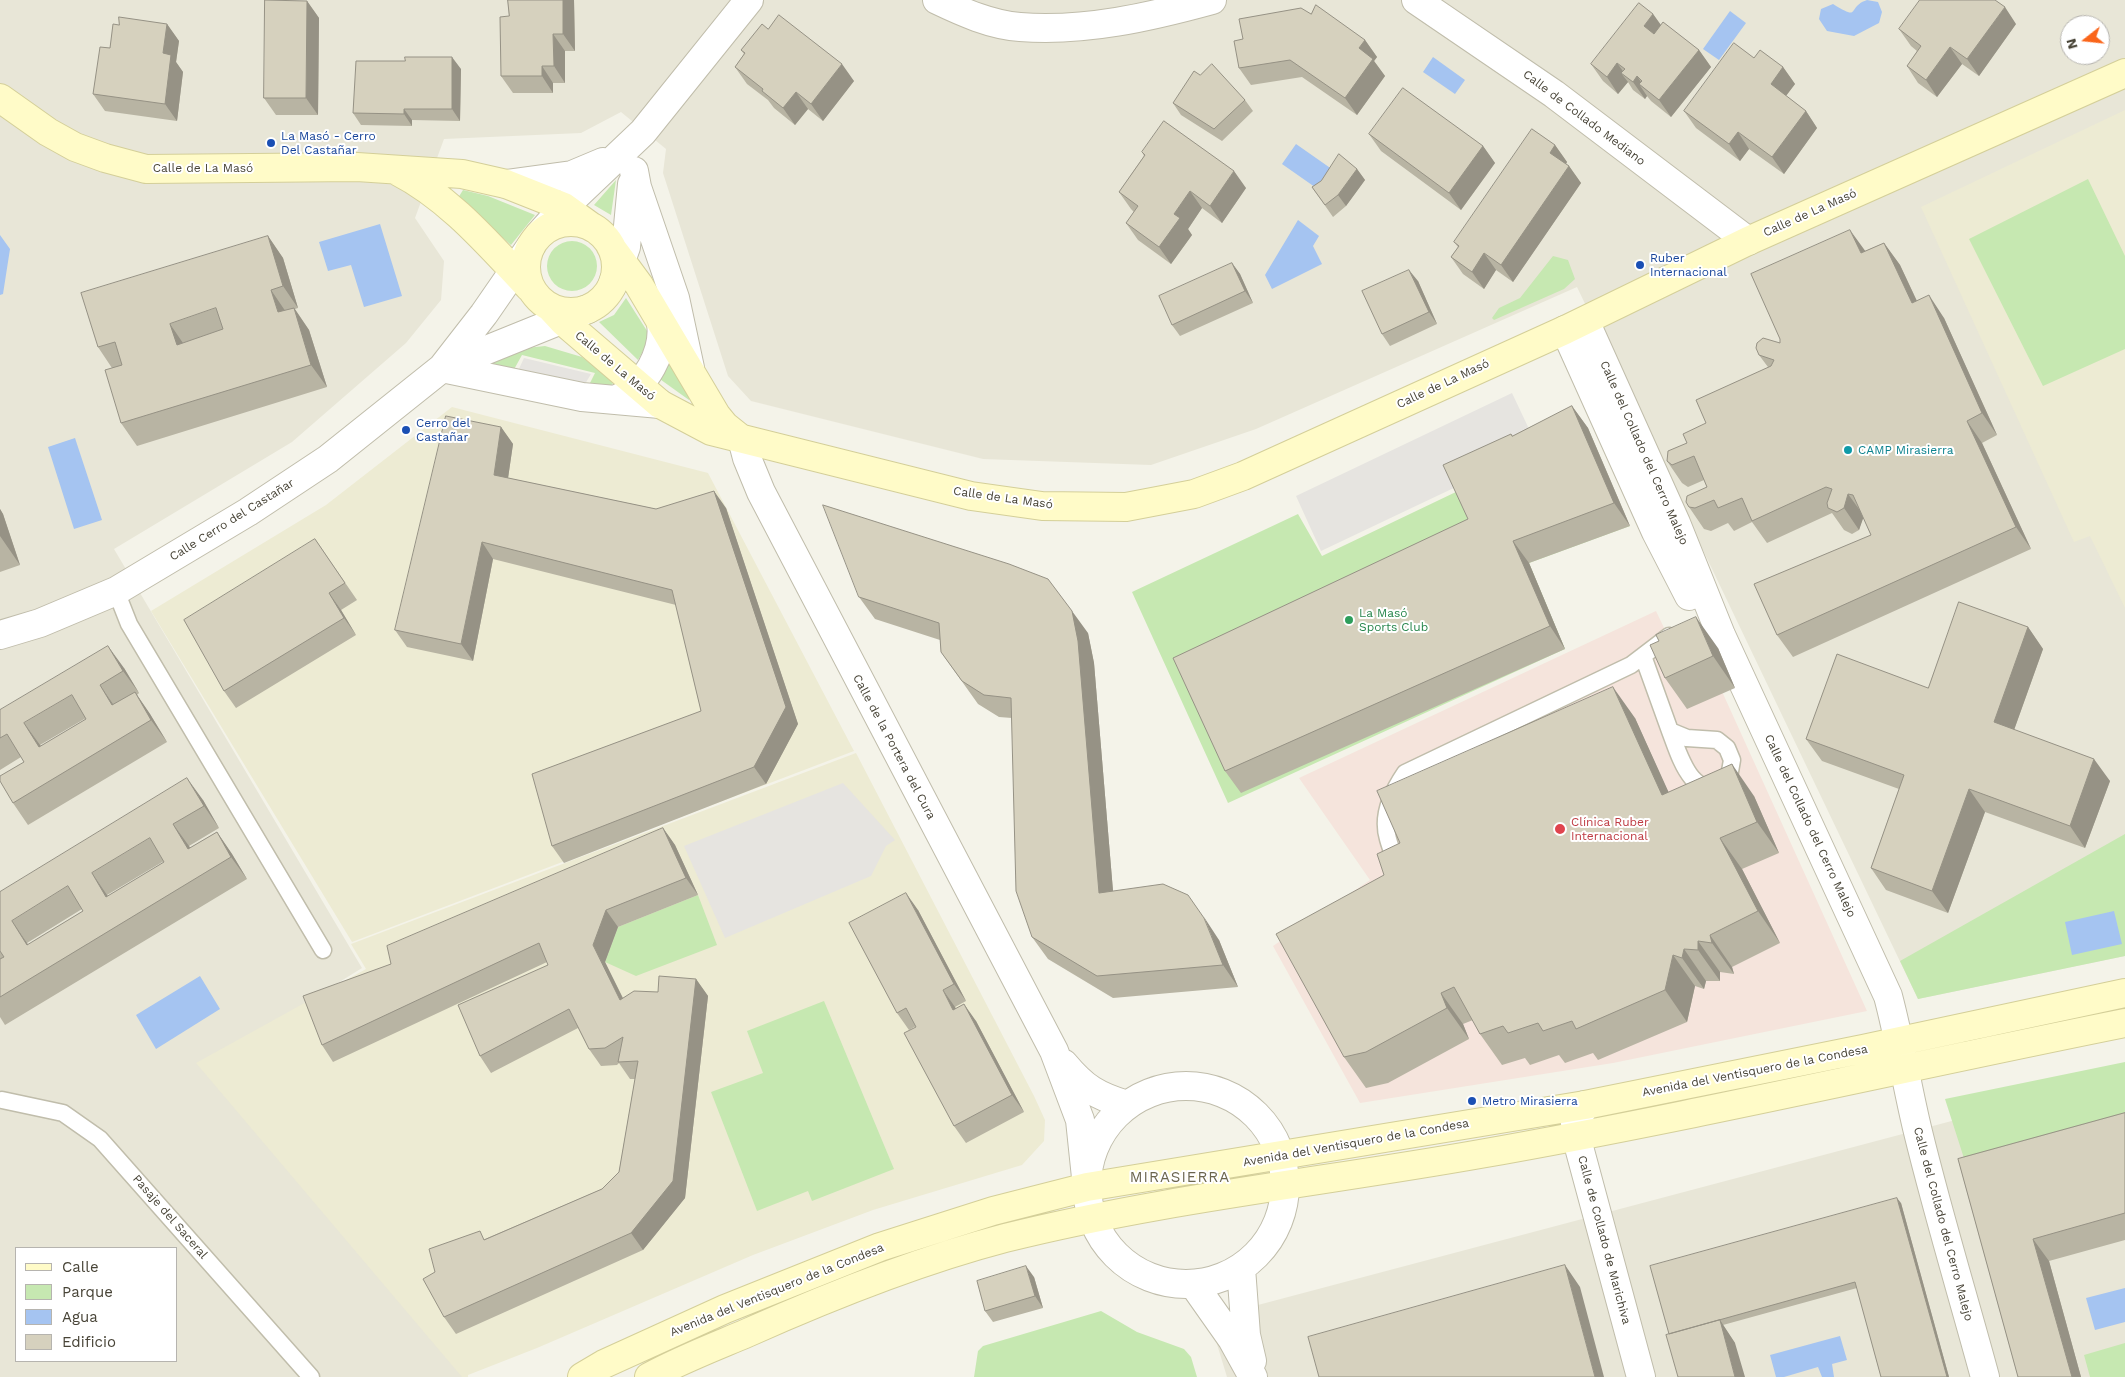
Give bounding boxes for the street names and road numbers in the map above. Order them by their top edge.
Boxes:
street label: Calle de Collado Mediano [1520,67,1648,169]
street label: Calle de La Masó [153,161,253,175]
street label: Calle de La Masó [1761,186,1859,240]
street label: Calle de La Masó [572,328,658,404]
street label: Calle de La Masó [1394,356,1492,412]
street label: Calle del Collado del Cerro Malejo [1597,359,1691,547]
street label: Calle Cerro del Castañar [167,476,297,564]
street label: Calle de La Masó [952,484,1054,512]
street label: Calle de la Portera del Cura [850,672,938,822]
street label: Calle del Collado del Cerro Malejo [1761,732,1859,920]
street label: Avenida del Ventisquero de la Condesa [1641,1042,1869,1100]
street label: Avenida del Ventisquero de la Condesa [1242,1116,1470,1170]
street label: Calle del Collado del Cerro Malejo [1910,1125,1976,1323]
street label: Calle de Collado de Marichiva [1575,1154,1633,1326]
street label: Pasaje del Saceral [130,1172,210,1262]
street label: Avenida del Ventisquero de la Condesa [668,1240,886,1340]

